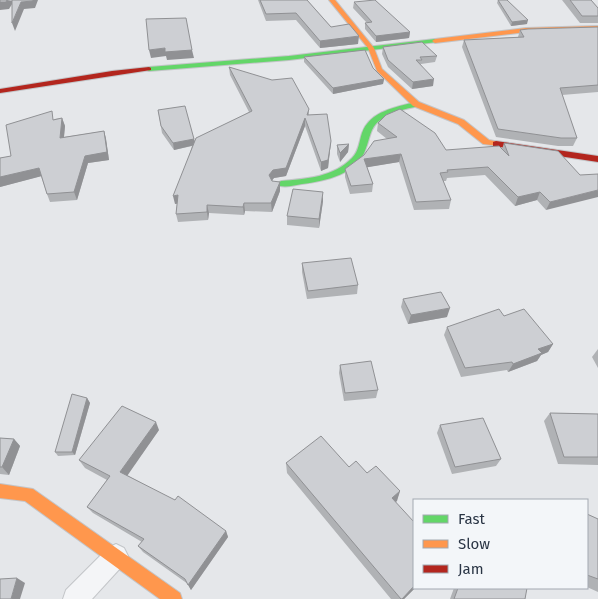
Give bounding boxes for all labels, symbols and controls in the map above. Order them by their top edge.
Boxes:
legend [413,499,588,589]
text: Fast [458,510,485,528]
text: Slow [458,535,490,553]
text: Jam [458,560,484,578]

